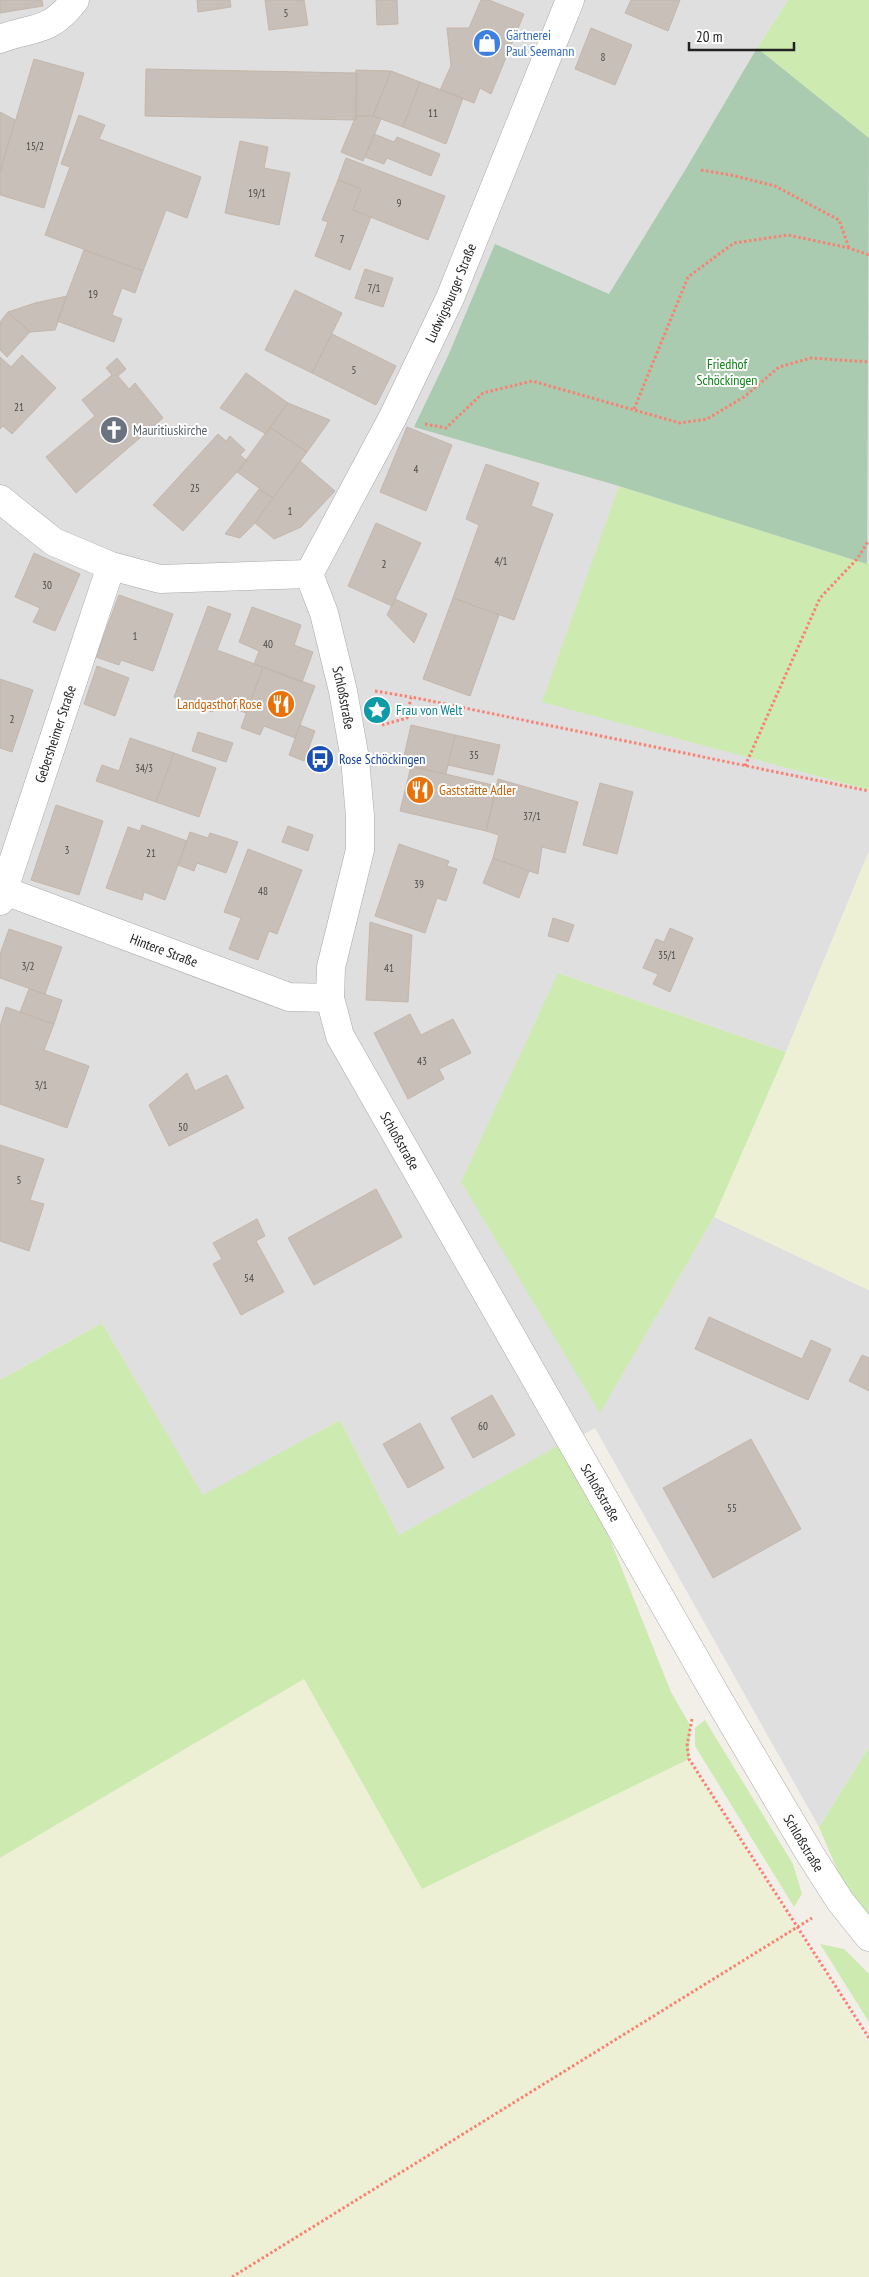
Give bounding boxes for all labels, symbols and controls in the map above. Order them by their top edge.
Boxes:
house number: 5 [284,6,289,20]
scale bar [689,20,794,52]
place label: Gärtnerei Paul Seemann [506,26,574,60]
text: 20 m [696,27,722,46]
shop icon: Gärtnerei Paul Seemann [472,28,502,58]
house number: 8 [601,50,606,64]
house number: 11 [428,106,438,120]
house number: 15/2 [26,139,44,153]
house number: 19/1 [248,186,266,200]
house number: 9 [397,196,402,210]
house number: 7 [340,232,345,246]
street label: Ludwigsburger Straße [421,240,480,345]
house number: 7/1 [367,281,381,295]
house number: 19 [88,287,98,301]
park label: Friedhof Schöckingen [697,355,757,389]
house number: 5 [352,363,357,377]
house number: 21 [14,400,24,414]
church icon: Mauritiuskirche [99,415,129,445]
place label: Mauritiuskirche [133,421,208,439]
house number: 4 [414,462,419,476]
house number: 25 [190,481,200,495]
house number: 1 [288,504,293,518]
house number: 4/1 [494,554,508,568]
house number: 2 [382,557,387,571]
house number: 30 [42,578,52,592]
house number: 1 [133,629,138,643]
house number: 40 [263,637,273,651]
street label: Schloßstraße [328,665,359,731]
street label: Gebersheimer Straße [31,683,80,785]
restaurant icon: Landgasthof Rose [266,689,296,719]
place label: Landgasthof Rose [177,695,262,713]
place icon: Frau von Welt [362,695,392,725]
place label: Frau von Welt [396,701,463,719]
house number: 2 [10,712,15,726]
bus stop icon: Rose Schöckingen [305,744,335,774]
house number: 35 [469,748,479,762]
place label: Rose Schöckingen [339,750,425,768]
house number: 34/3 [135,761,153,775]
restaurant icon: Gaststätte Adler [405,775,435,805]
place label: Gaststätte Adler [439,781,516,799]
house number: 37/1 [523,809,541,823]
house number: 3 [65,843,70,857]
house number: 21 [146,846,156,860]
house number: 39 [414,877,424,891]
house number: 48 [258,884,268,898]
street label: Hintere Straße [128,929,200,971]
house number: 35/1 [658,948,676,962]
house number: 3/2 [21,959,35,973]
house number: 41 [384,961,394,975]
house number: 43 [417,1054,427,1068]
house number: 3/1 [34,1078,48,1092]
street label: Schloßstraße [376,1109,424,1173]
house number: 50 [178,1120,188,1134]
house number: 5 [17,1173,22,1187]
house number: 54 [244,1271,254,1285]
house number: 60 [478,1419,488,1433]
street label: Schloßstraße [577,1460,624,1525]
house number: 55 [727,1501,737,1515]
street label: Schloßstraße [780,1811,828,1875]

